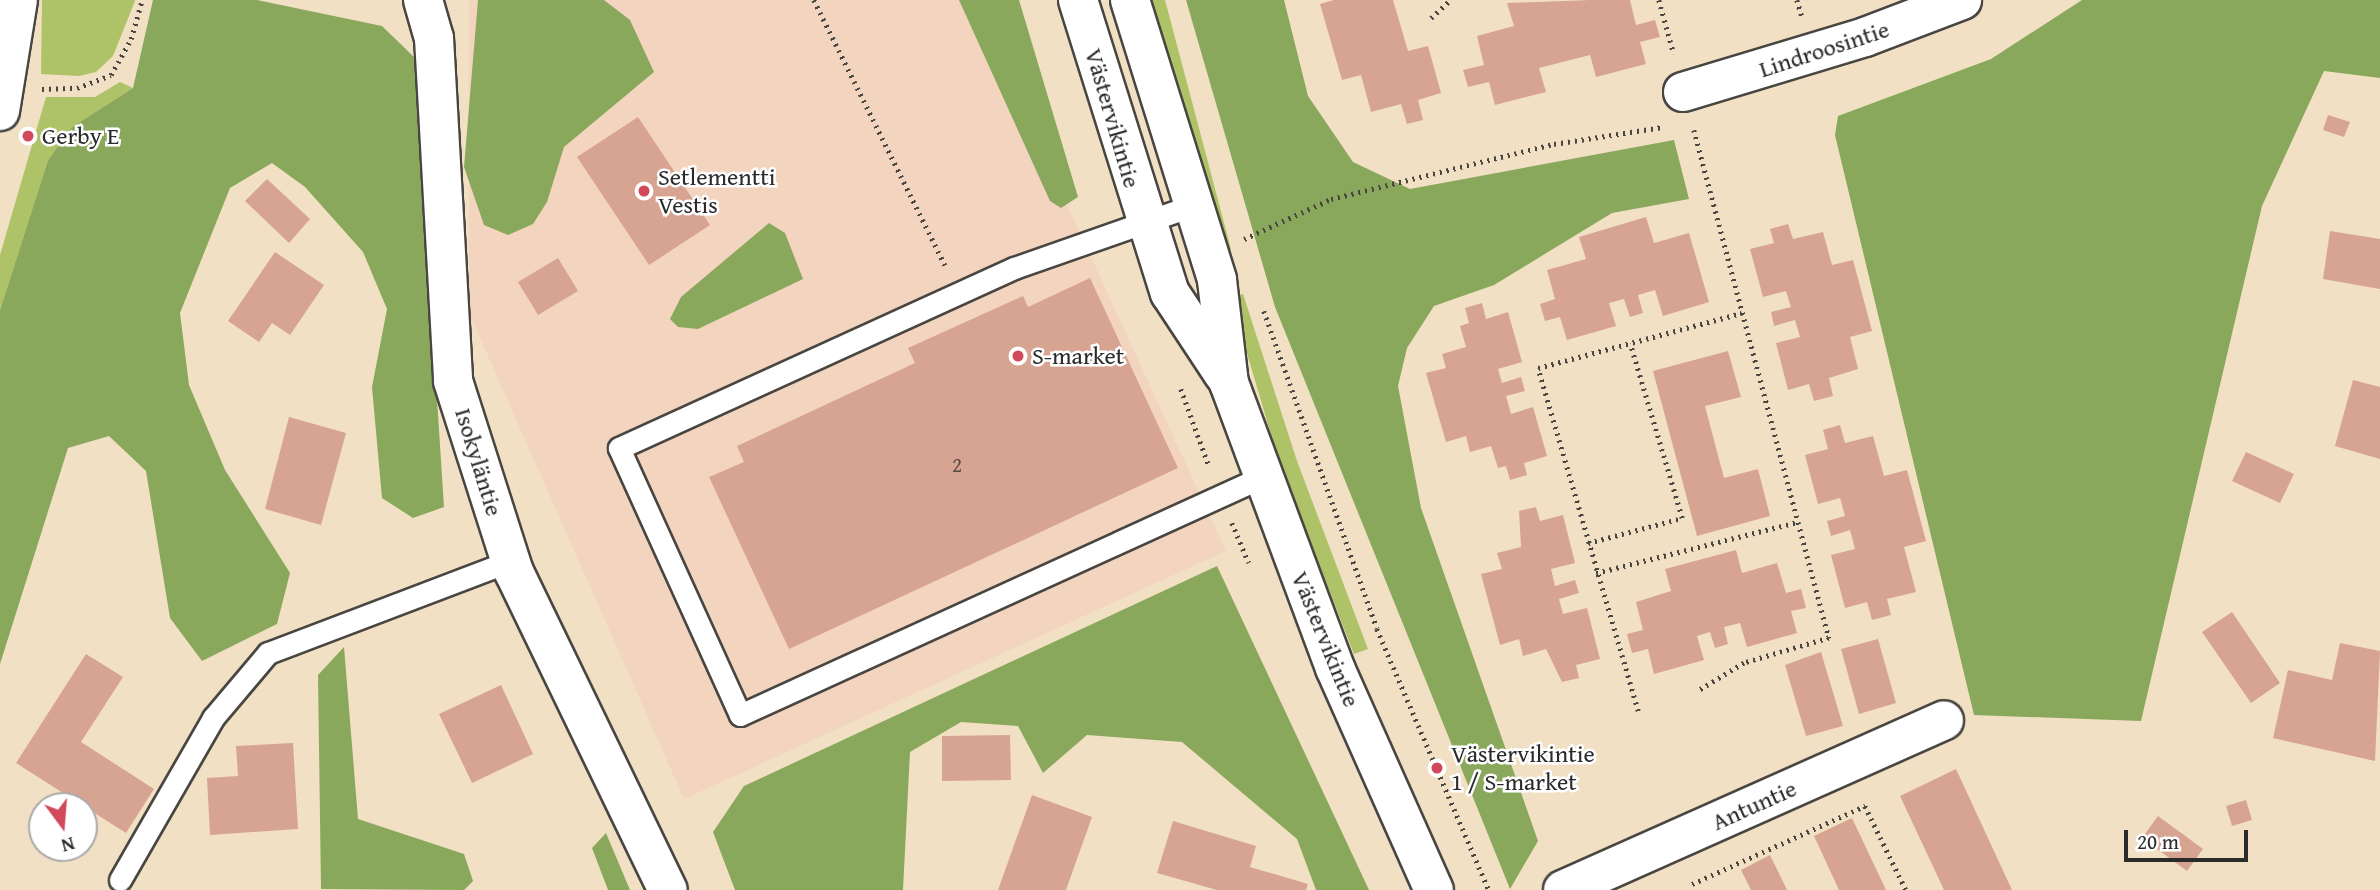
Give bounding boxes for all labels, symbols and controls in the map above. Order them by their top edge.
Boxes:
street label: Lindroosintie [1755,14,1893,84]
street label: Västervikintie [1079,45,1147,191]
place label: Gerby E [42,122,119,150]
marker: Gerby E [20,128,36,144]
place label: Setlementti Vestis [658,163,775,219]
marker: Setlementti Vestis [636,183,652,199]
place label: S-market [1032,342,1124,370]
marker: S-market [1010,348,1026,364]
street label: Isokyläntie [449,405,509,519]
house number: 2 [952,452,962,478]
street label: Västervikintie [1286,567,1366,711]
place label: Västervikintie 1 / S-market [1451,740,1595,796]
marker: Västervikintie 1 / S-market [1429,760,1445,776]
street label: Antuntie [1707,774,1801,836]
north arrow [28,792,98,862]
scale bar [2128,816,2252,860]
text: 20 m [2137,826,2179,857]
text: N [58,830,78,860]

